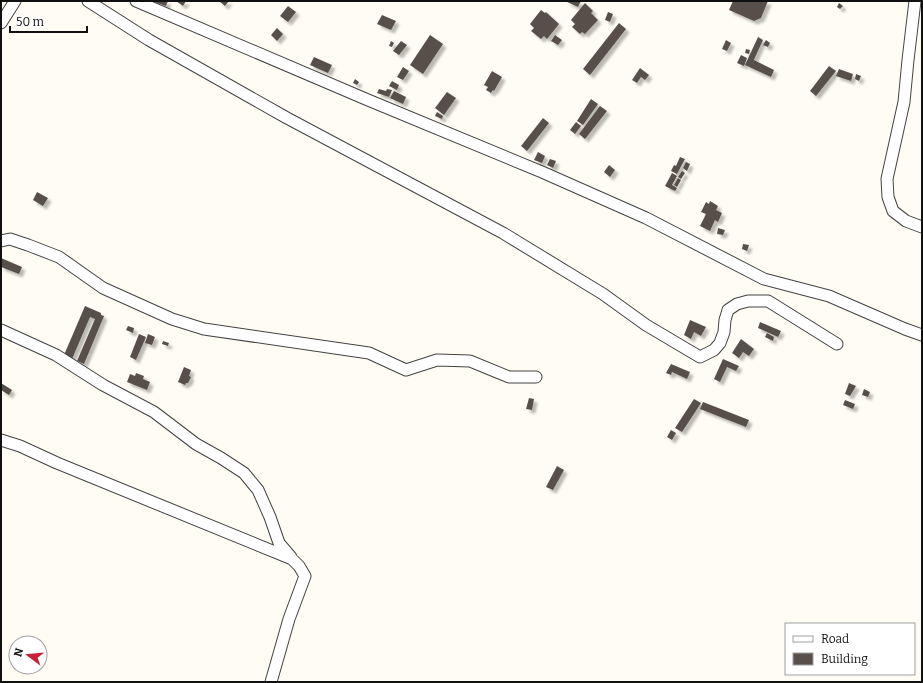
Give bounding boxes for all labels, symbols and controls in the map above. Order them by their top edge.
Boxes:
scale bar [10,8,87,34]
text: 50 m [16,15,45,29]
legend [785,623,915,675]
text: Road [821,632,849,646]
north arrow [8,635,48,675]
text: N [11,646,26,658]
text: Building [821,652,868,666]

